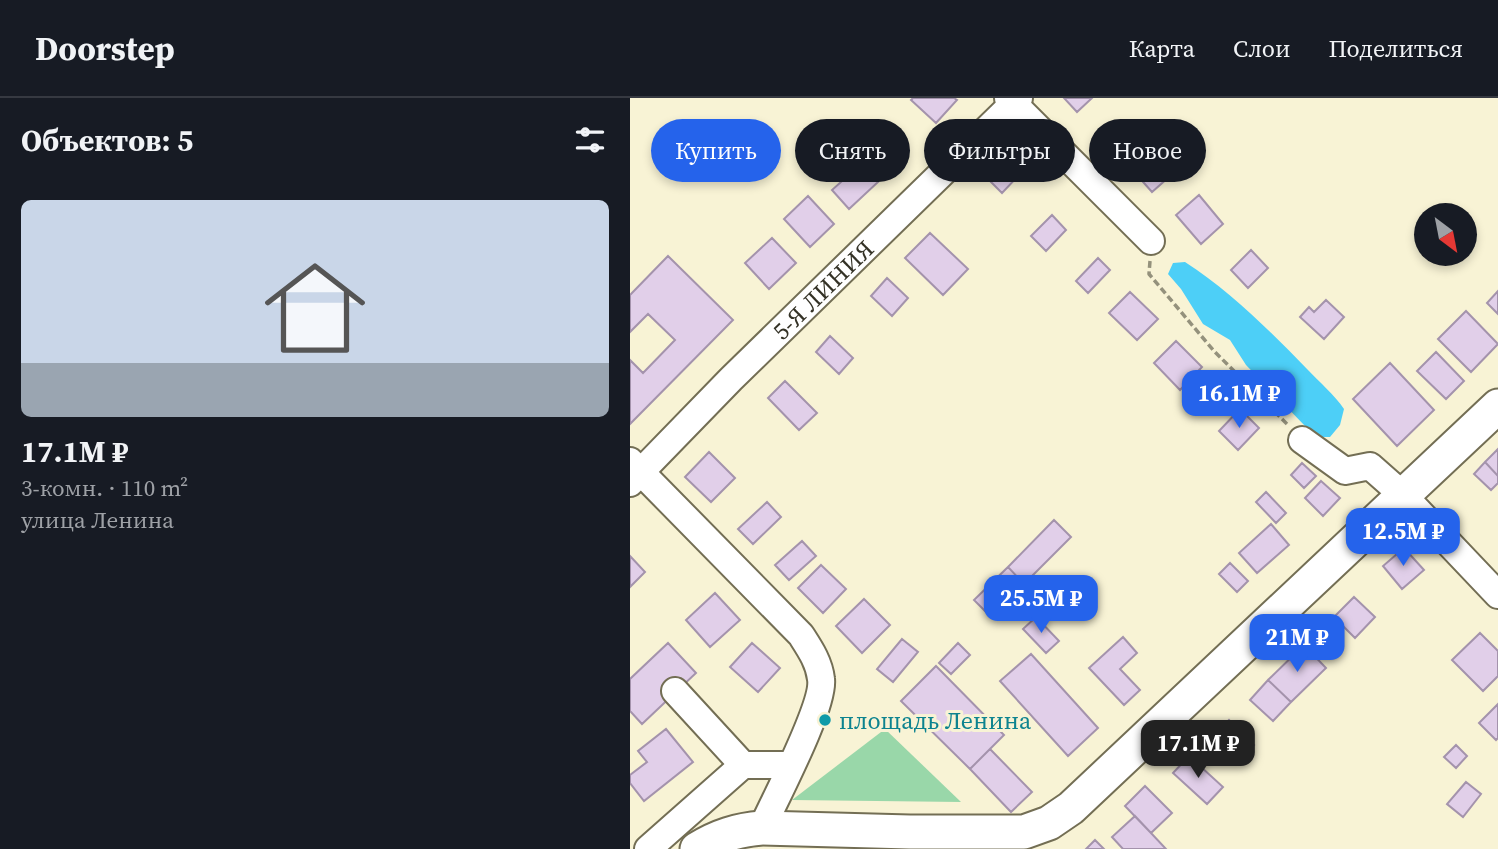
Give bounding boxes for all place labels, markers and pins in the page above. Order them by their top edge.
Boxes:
pin: 16.1M ₽ [1174,370,1304,430]
pin: 12.5M ₽ [1338,508,1468,568]
pin: 25.5M ₽ [976,575,1106,635]
pin: 21M ₽ [1248,614,1346,674]
place label: площадь Ленина [839,704,1032,737]
marker: площадь Ленина [817,712,833,728]
pin: 17.1M ₽ [1133,720,1263,780]

